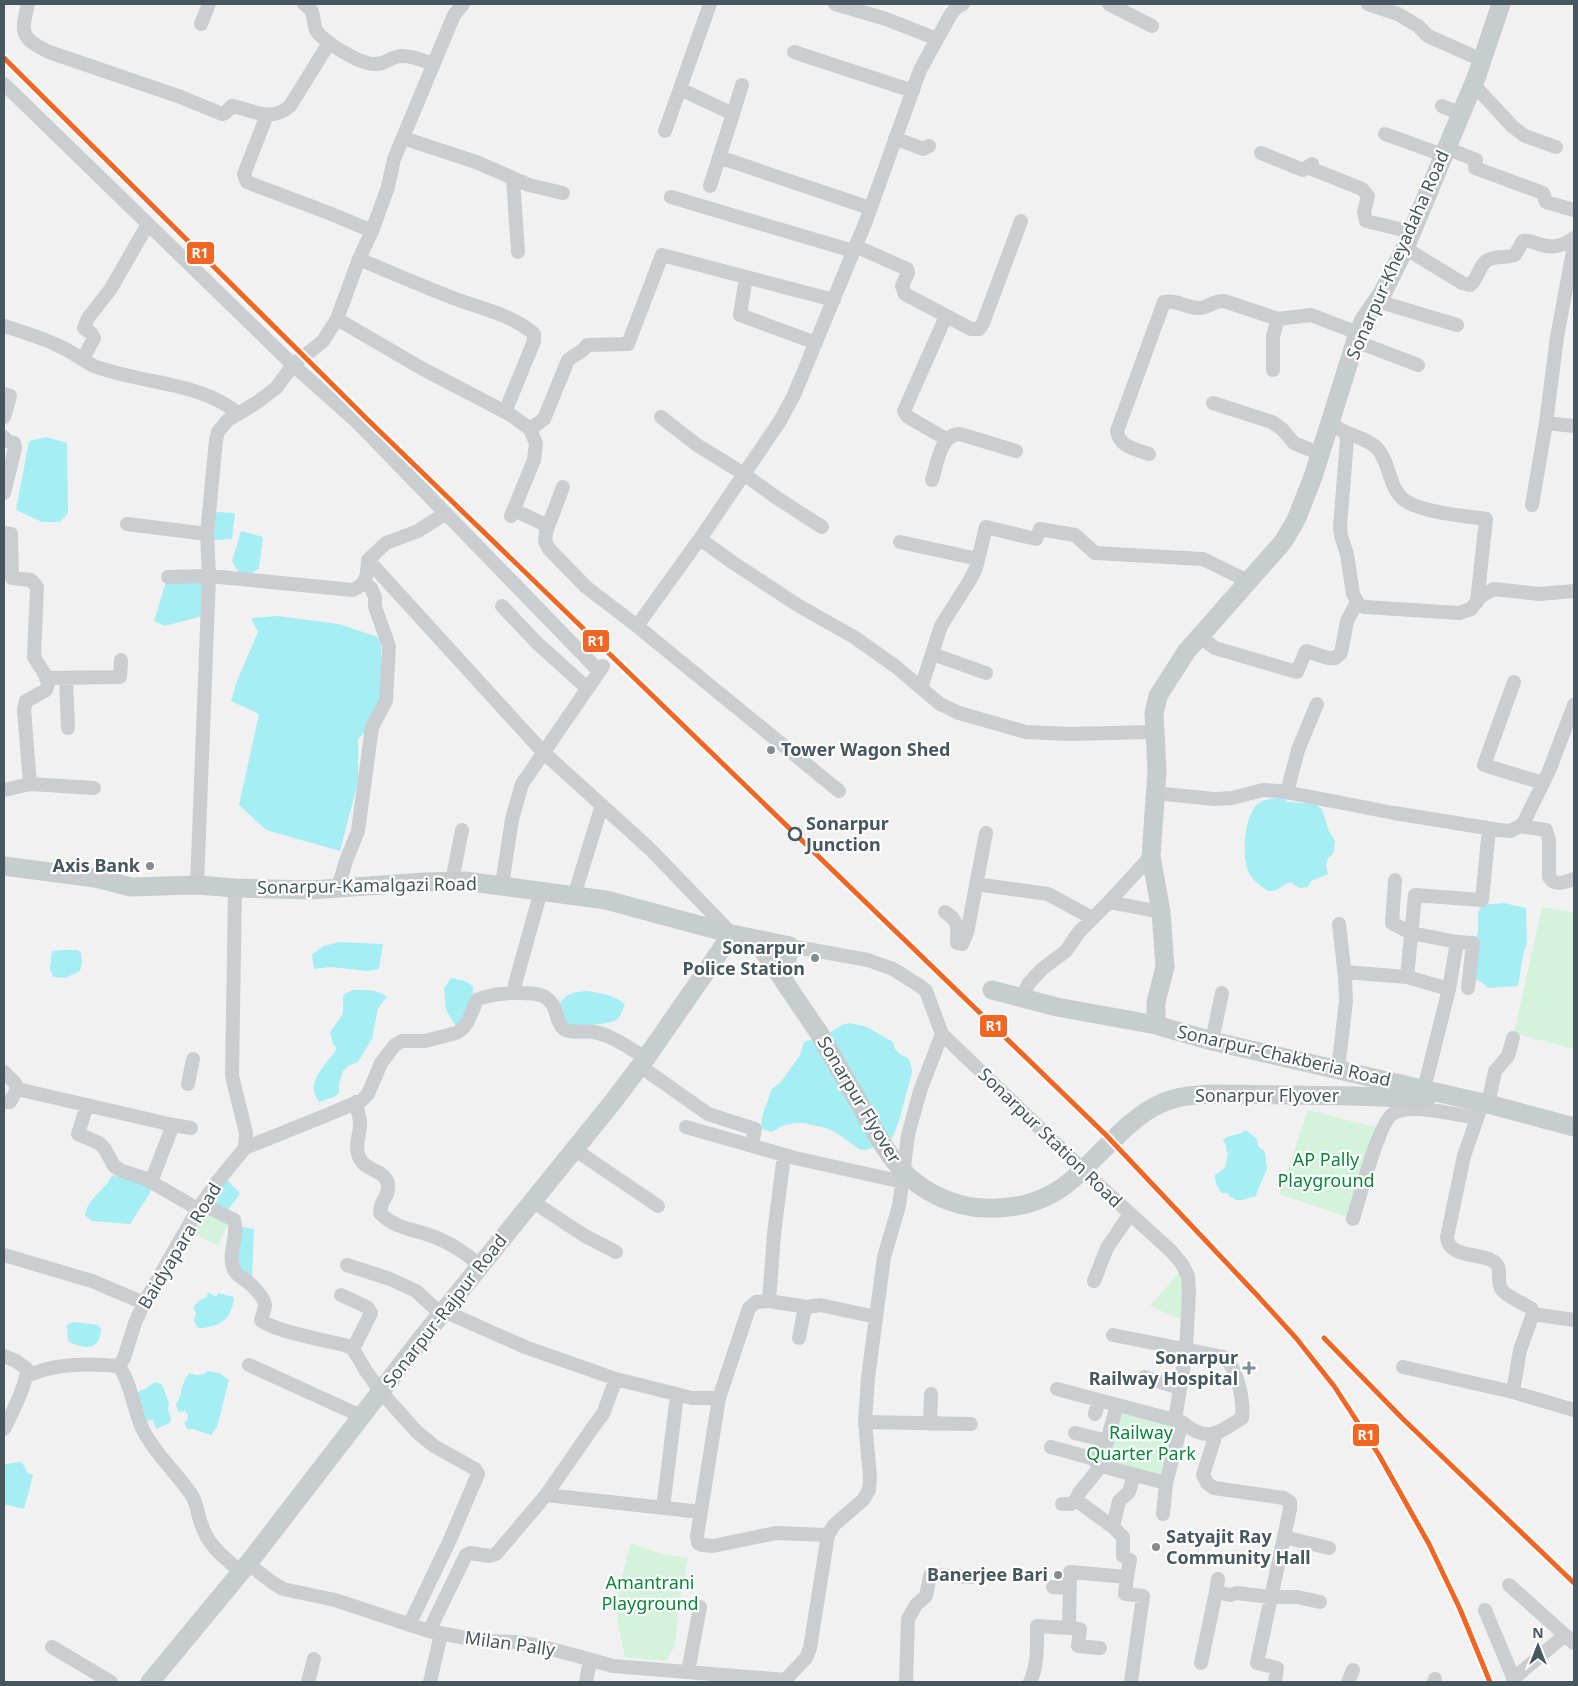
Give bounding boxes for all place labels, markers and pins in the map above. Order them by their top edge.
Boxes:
place label: Tower Wagon Shed [781,737,950,761]
marker: Tower Wagon Shed [765,744,777,756]
place label: Sonarpur Junction [804,811,889,856]
marker: Sonarpur Junction [788,827,802,841]
place label: Axis Bank [52,853,141,877]
marker: Axis Bank [144,860,156,872]
place label: Sonarpur Police Station [682,935,805,980]
marker: Sonarpur Police Station [809,952,821,964]
place label: Sonarpur Railway Hospital [1089,1345,1238,1390]
marker: Sonarpur Railway Hospital [1242,1361,1256,1375]
place label: Satyajit Ray Community Hall [1166,1524,1311,1569]
marker: Satyajit Ray Community Hall [1150,1541,1162,1553]
place label: Banerjee Bari [927,1562,1048,1586]
marker: Banerjee Bari [1052,1569,1064,1581]

